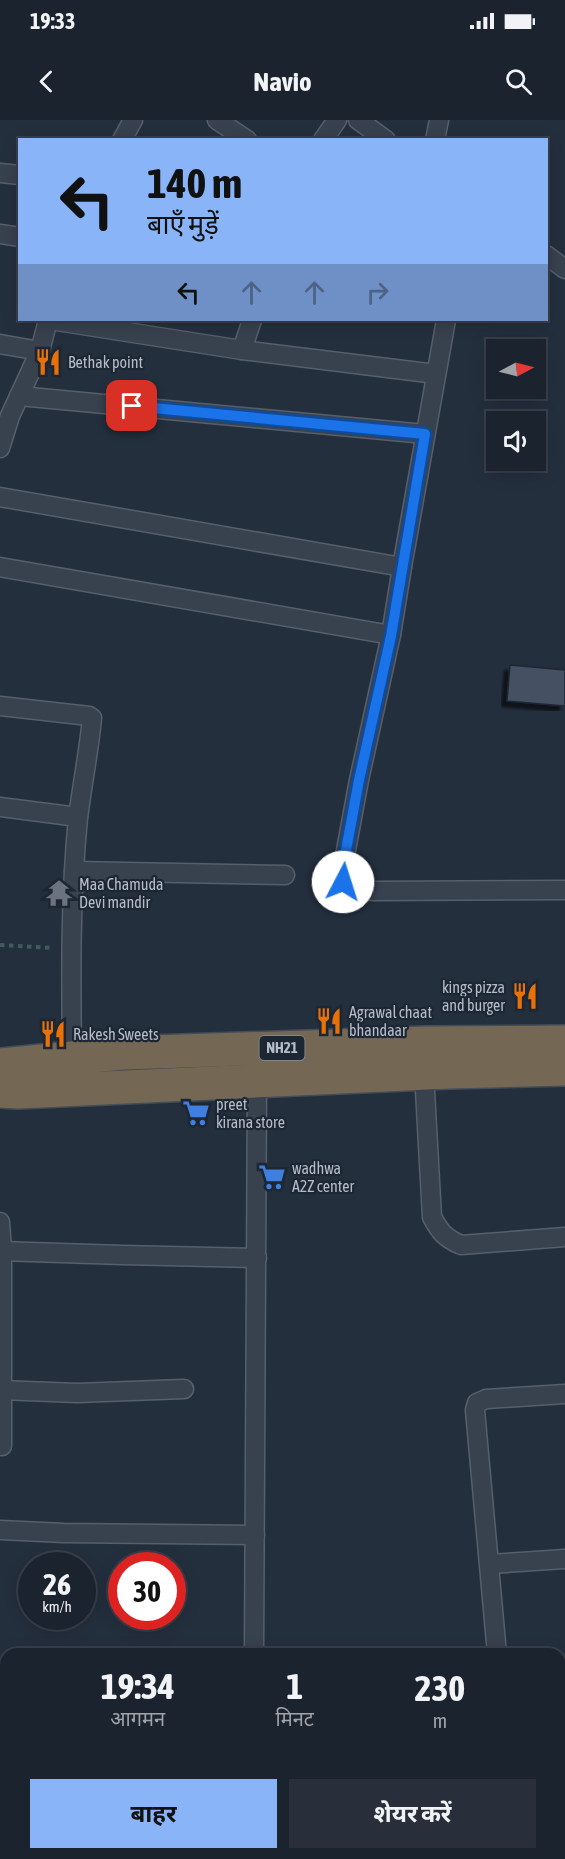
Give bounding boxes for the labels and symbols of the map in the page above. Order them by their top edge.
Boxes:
north arrow [486,339,546,399]
restaurant icon: Bethak point [33,347,63,377]
place label: Bethak point [68,353,143,372]
pin [106,380,157,431]
position arrow [311,850,375,914]
place label: Maa Chamuda Devi mandir [79,875,163,911]
temple icon: Maa Chamuda Devi mandir [44,878,74,908]
place label: kings pizza and burger [442,978,505,1015]
restaurant icon: kings pizza and burger [510,981,540,1011]
place label: Agrawal chaat bhandaar [349,1003,432,1039]
restaurant icon: Agrawal chaat bhandaar [314,1006,344,1036]
restaurant icon: Rakesh Sweets [38,1019,68,1049]
place label: Rakesh Sweets [73,1025,159,1043]
road number: NH21 [260,1036,304,1060]
place label: preet kirana store [216,1095,285,1131]
supermarket icon: preet kirana store [181,1098,211,1128]
place label: wadhwa A2Z center [292,1159,354,1195]
supermarket icon: wadhwa A2Z center [257,1162,287,1192]
speed limit sign: 30 [108,1552,186,1630]

